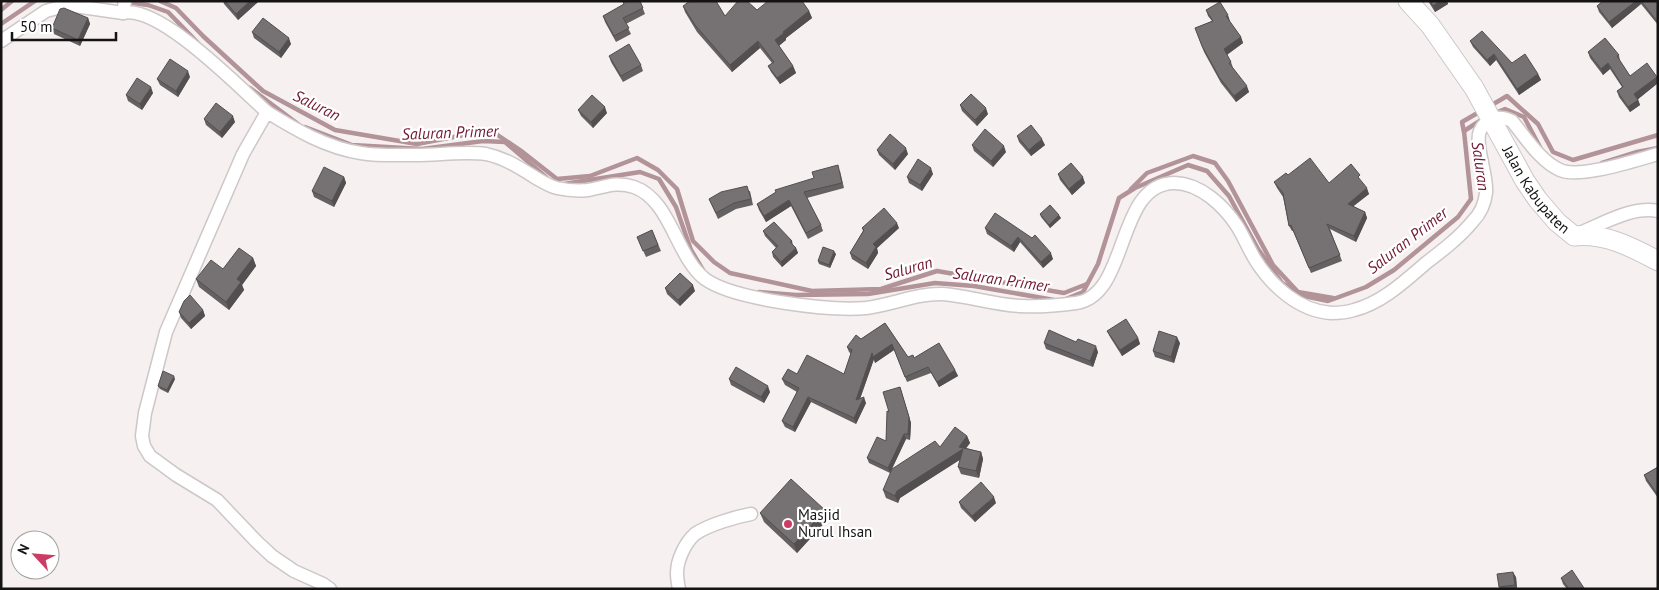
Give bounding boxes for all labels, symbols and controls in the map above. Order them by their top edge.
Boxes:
scale bar [12,10,116,42]
text: 50 m [20,17,53,36]
water label: Saluran [290,85,344,125]
water label: Saluran Primer [401,120,500,144]
water label: Saluran [1468,140,1494,192]
street label: Jalan Kabupaten [1498,141,1574,238]
water label: Saluran Primer [1363,201,1453,278]
water label: Saluran [881,252,935,284]
water label: Saluran Primer [952,262,1052,296]
place label: Masjid Nurul Ihsan [798,505,872,541]
marker: Masjid Nurul Ihsan [782,518,794,530]
north arrow [10,530,60,580]
text: N [13,541,33,557]

